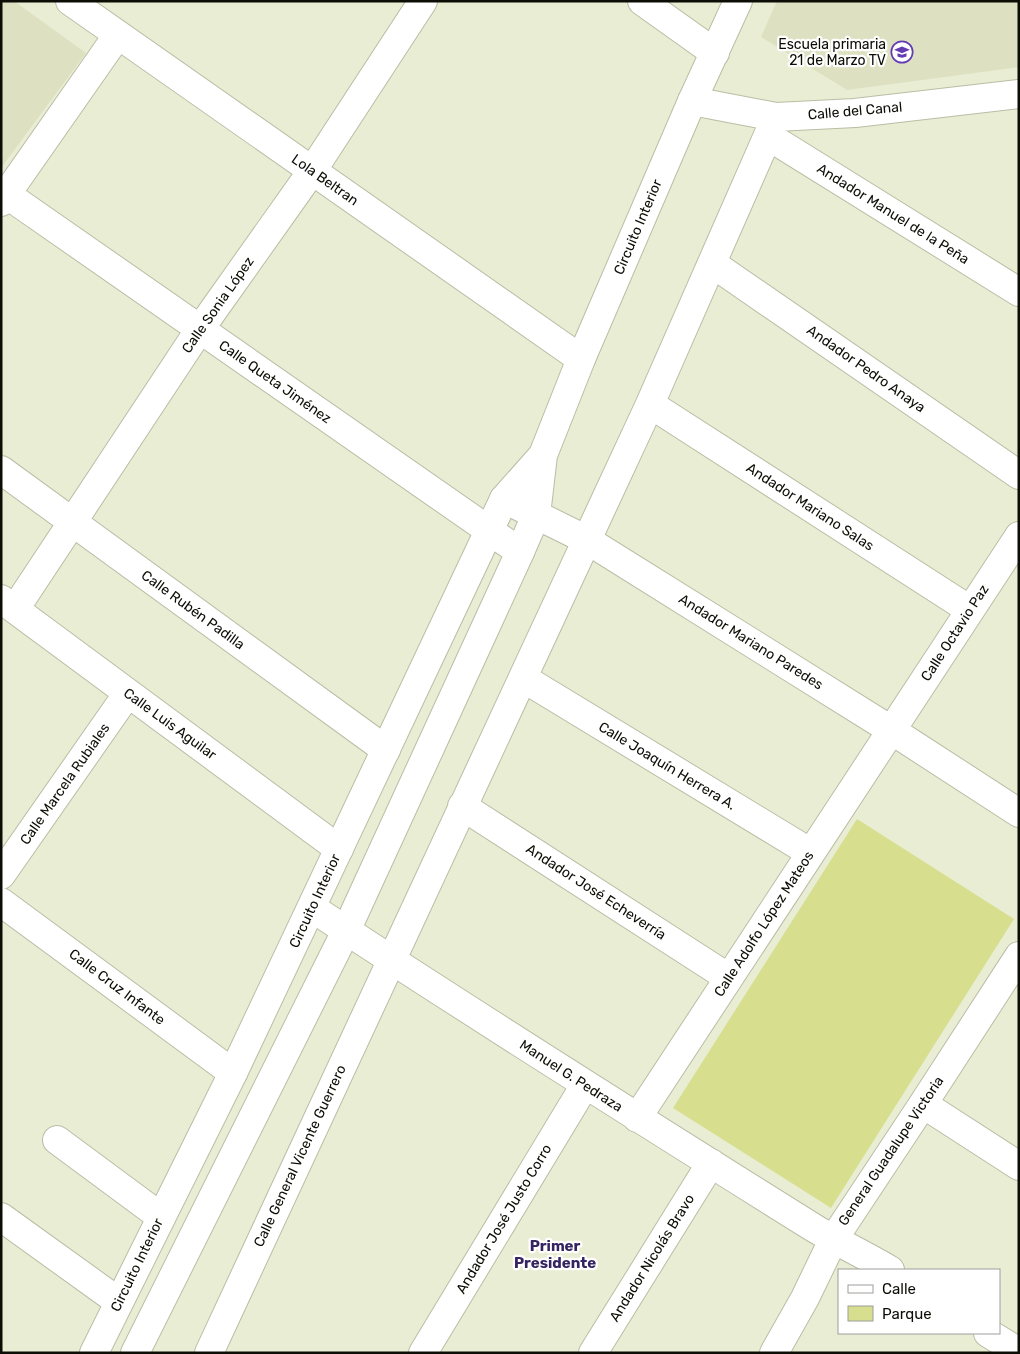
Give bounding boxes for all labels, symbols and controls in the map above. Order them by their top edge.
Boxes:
place label: Escuela primaria 21 de Marzo TV [778,36,886,69]
school or university icon: Escuela primaria 21 de Marzo TV [890,40,914,64]
street label: Calle del Canal [807,98,903,124]
street label: Lola Beltran [288,151,362,209]
street label: Andador Manuel de la Peña [814,160,972,268]
street label: Circuito Interior [610,176,666,277]
street label: Calle Sonia López [178,253,258,357]
street label: Andador Pedro Anaya [804,322,928,416]
street label: Calle Queta Jiménez [215,337,335,427]
street label: Andador Mariano Salas [743,459,877,555]
street label: Calle Rubén Padilla [138,567,248,653]
street label: Calle Octavio Paz [917,582,993,684]
street label: Andador Mariano Paredes [676,591,826,693]
street label: Calle Luis Aguilar [120,685,220,764]
street label: Calle Joaquín Herrera A. [595,718,739,814]
street label: Calle Marcela Rubiales [17,720,113,848]
street label: Andador José Echeverría [523,840,669,944]
street label: Calle Adolfo López Mateos [710,848,818,1000]
street label: Circuito Interior [286,851,345,951]
street label: Calle Cruz Infante [66,945,168,1029]
street label: Manuel G. Pedraza [516,1036,626,1116]
street label: Calle General Vicente Guerrero [250,1062,350,1250]
street label: General Guadalupe Victoria [835,1073,947,1229]
street label: Andador José Justo Corro [453,1141,555,1297]
street label: Andador Nicolás Bravo [606,1191,698,1325]
street label: Circuito Interior [107,1215,167,1315]
district label: Primer Presidente [514,1237,596,1272]
legend [838,1269,1000,1334]
text: Calle [882,1280,916,1298]
text: Parque [882,1305,932,1323]

